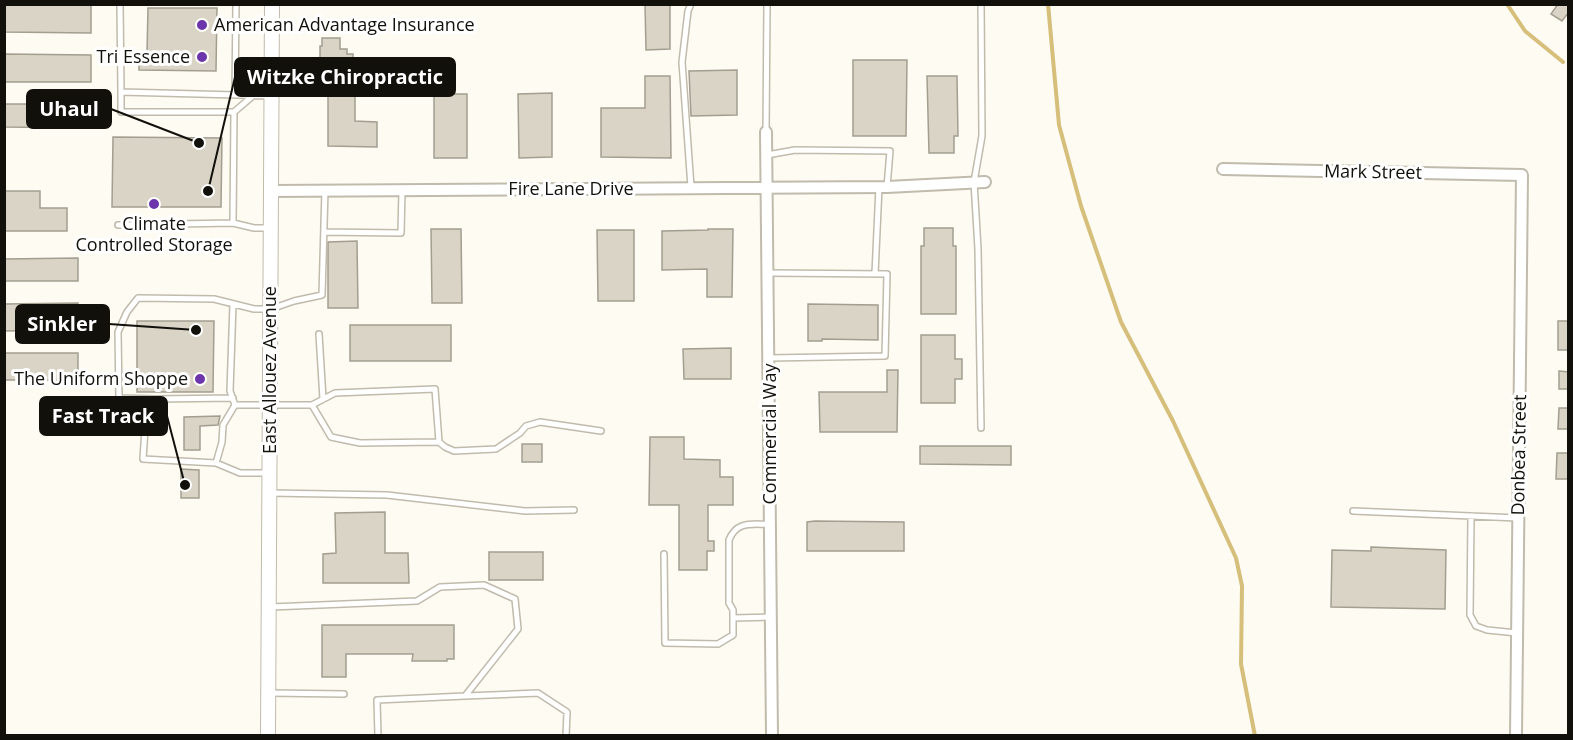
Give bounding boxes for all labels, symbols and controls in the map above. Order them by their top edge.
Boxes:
place label: American Advantage Insurance [214,12,475,36]
marker: American Advantage Insurance [195,18,209,32]
place label: Tri Essence [96,44,190,68]
marker: Tri Essence [195,50,209,64]
callout: Witzke Chiropractic [235,58,455,96]
text: Witzke Chiropractic [247,63,443,90]
callout: Uhaul [27,90,111,128]
text: Uhaul [39,95,99,122]
street label: Mark Street [1324,158,1422,184]
street label: Fire Lane Drive [508,176,634,200]
marker: Climate Controlled Storage [147,197,161,211]
place label: Climate Controlled Storage [75,211,233,256]
street label: East Allouez Avenue [257,286,281,454]
callout: Sinkler [16,305,109,343]
text: Sinkler [27,310,97,337]
street label: Commercial Way [757,363,781,505]
place label: The Uniform Shoppe [14,366,188,390]
marker: The Uniform Shoppe [193,372,207,386]
street label: Donbea Street [1505,394,1531,516]
callout: Fast Track [40,397,167,435]
text: Fast Track [52,402,155,429]

